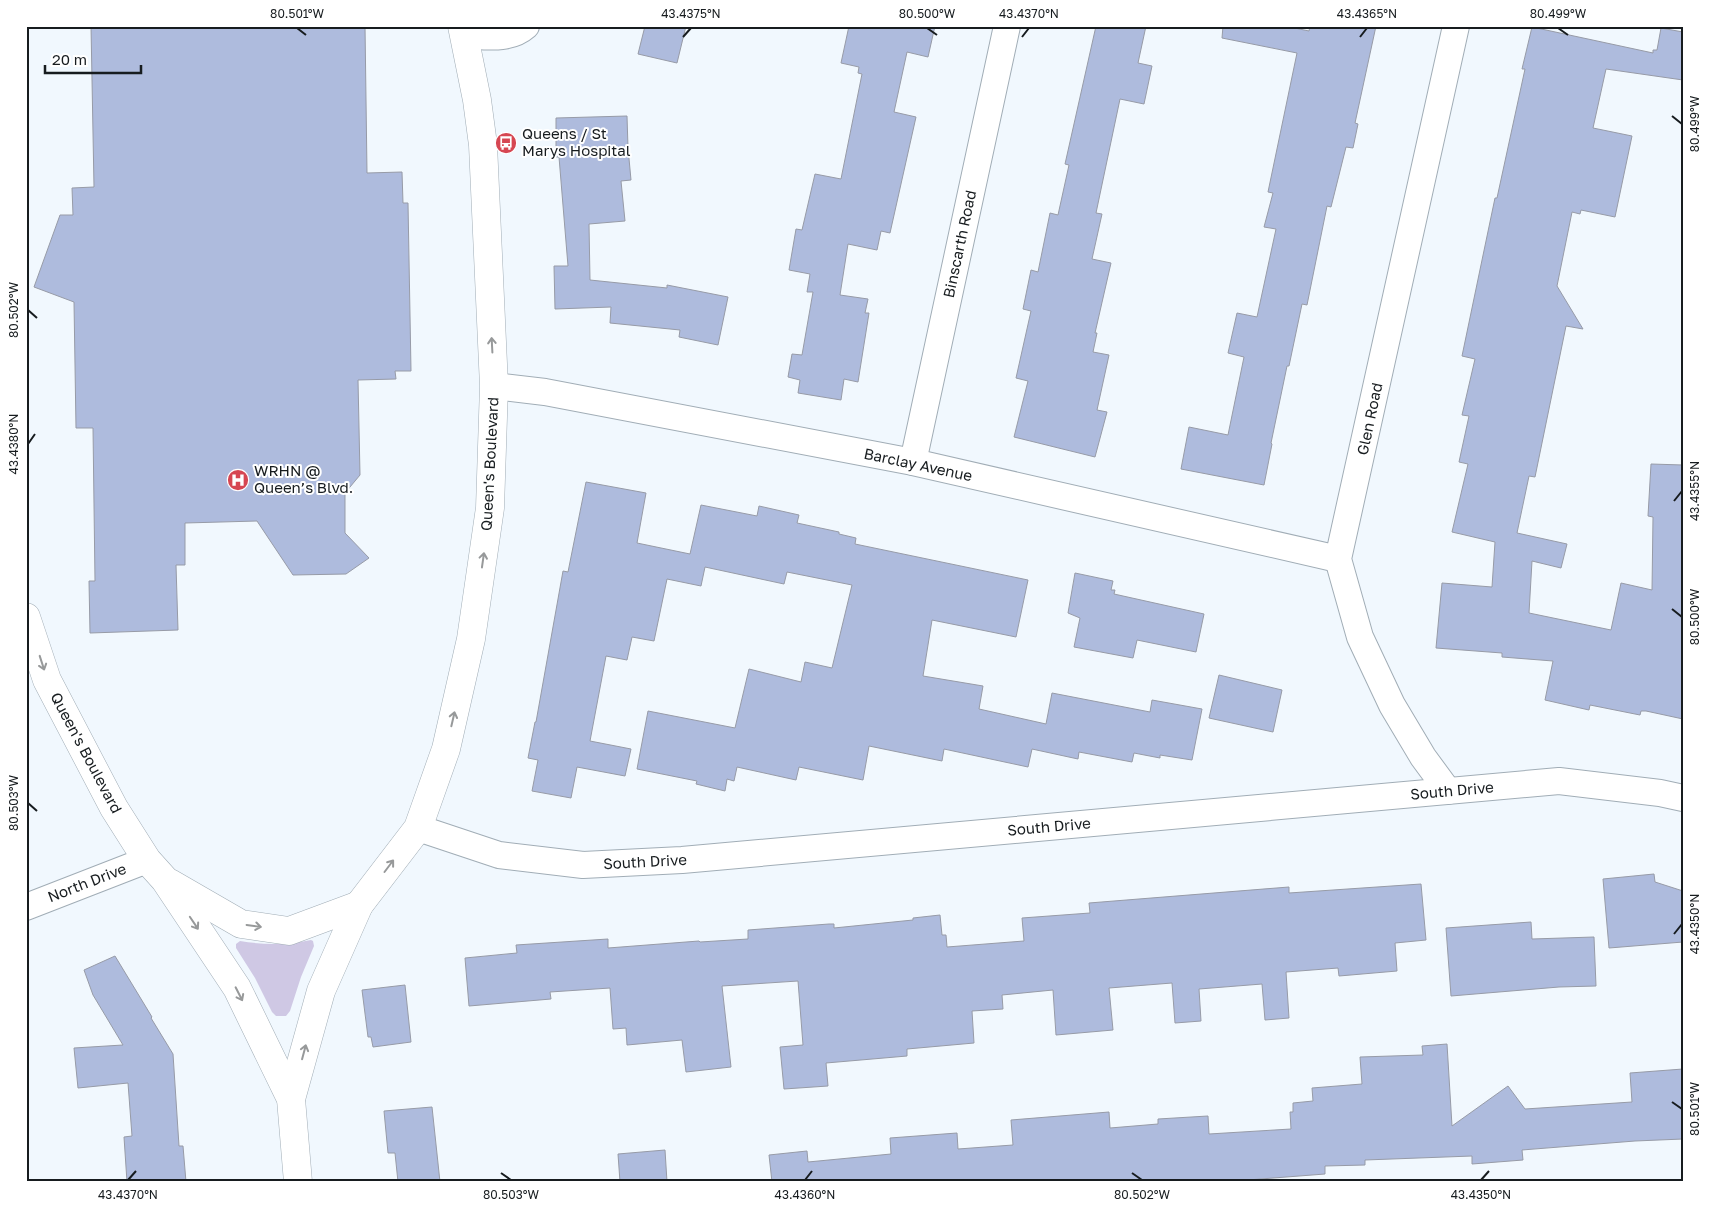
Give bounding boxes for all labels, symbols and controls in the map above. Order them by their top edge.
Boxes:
text: 80.501°W [270,6,324,21]
text: 43.4375°N [661,6,721,21]
text: 80.500°W [899,6,956,21]
text: 43.4370°N [999,6,1059,21]
text: 43.4365°N [1337,6,1397,21]
text: 80.499°W [1530,6,1587,21]
scale bar [45,42,141,74]
text: 20 m [52,50,87,68]
text: 80.499°W [1687,95,1702,152]
place label: Queens / St Marys Hospital [522,124,631,159]
bus stop icon: Queens / St Marys Hospital [494,131,518,155]
street label: Binscarth Road [939,188,979,299]
text: 80.502°W [6,282,21,338]
one-way arrow [488,337,497,353]
street label: Glen Road [1353,381,1385,457]
street label: Queen's Boulevard [477,396,502,531]
text: 43.4380°N [6,414,21,474]
street label: Barclay Avenue [862,444,974,484]
place label: WRHN @ Queen’s Blvd. [254,461,353,496]
text: 43.4355°N [1687,461,1702,521]
hospital icon: WRHN @ Queen’s Blvd. [226,468,250,492]
one-way arrow [478,552,488,568]
text: 80.500°W [1687,588,1702,645]
one-way arrow [37,655,47,671]
street label: Queen's Boulevard [47,689,126,816]
one-way arrow [449,712,458,728]
text: 80.503°W [6,775,21,831]
street label: South Drive [1409,777,1495,803]
street label: South Drive [1006,813,1092,839]
street label: South Drive [603,850,688,872]
street label: North Drive [45,859,129,905]
one-way arrow [384,859,394,873]
text: 43.4350°N [1687,894,1702,954]
one-way arrow [189,916,199,930]
one-way arrow [245,921,261,931]
one-way arrow [234,986,244,1001]
one-way arrow [299,1045,309,1061]
text: 80.501°W [1687,1082,1702,1136]
text: 43.4370°N [98,1187,158,1202]
text: 80.503°W [483,1187,539,1202]
text: 43.4360°N [775,1187,835,1202]
text: 80.502°W [1114,1187,1170,1202]
text: 43.4350°N [1451,1187,1511,1202]

